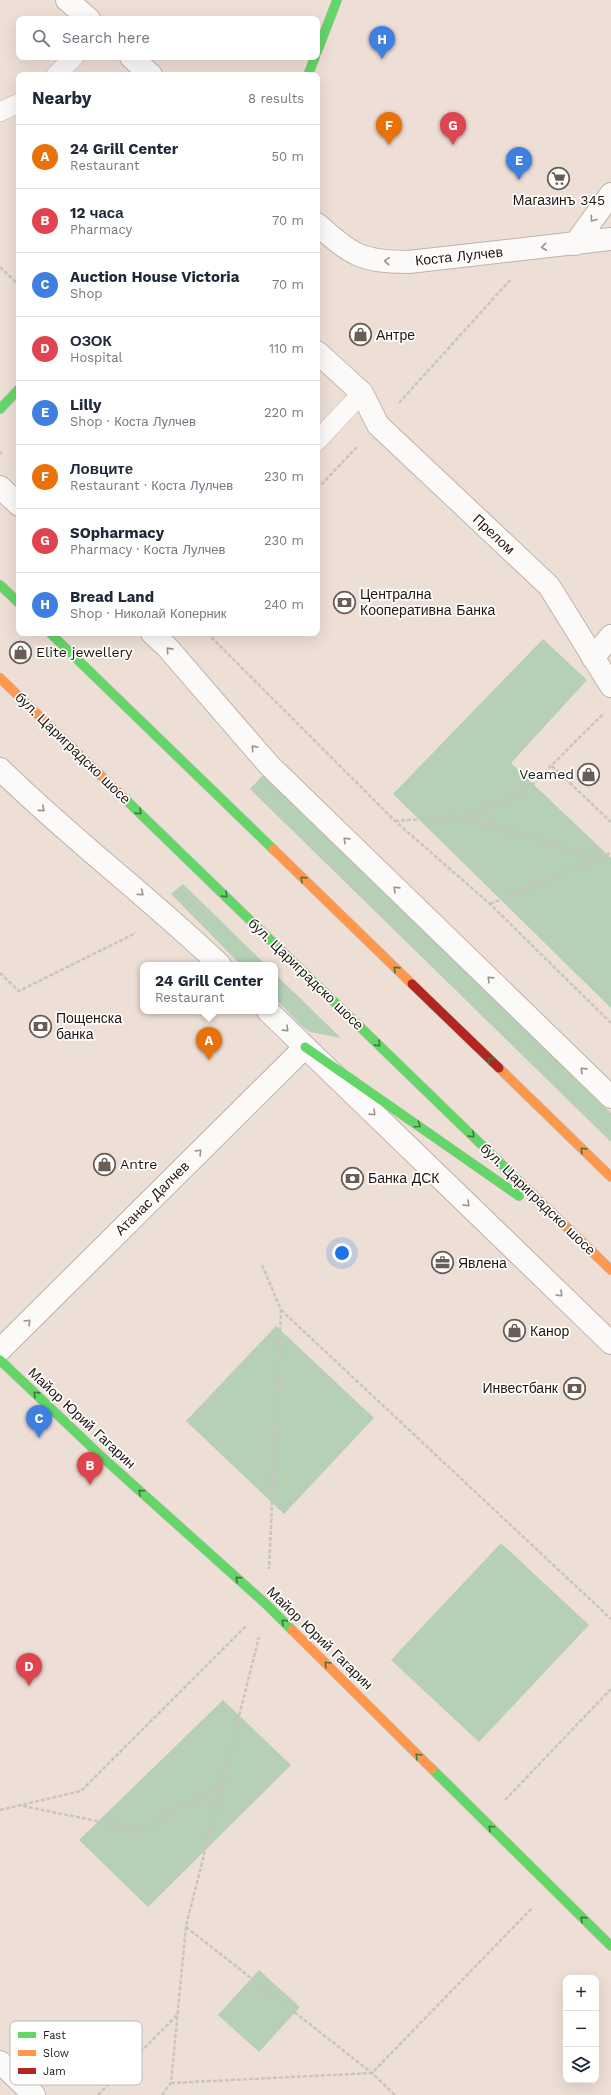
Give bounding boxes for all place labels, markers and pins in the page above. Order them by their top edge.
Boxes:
pin: H [369,26,395,59]
pin: F [376,112,402,145]
pin: G [440,112,466,145]
pin: E [506,147,532,180]
supermarket icon: Магазинъ 345 [546,165,572,191]
place label: Магазинъ 345 [513,192,605,208]
shop icon: Антре [348,322,374,348]
place label: Антре [376,327,415,343]
place label: Централна Кооперативна Банка [360,586,495,618]
bank icon: Централна Кооперативна Банка [332,589,358,615]
shop icon: Elite jewellery [8,639,34,665]
place label: Elite jewellery [36,644,133,660]
shop icon: Veamed [576,761,602,787]
place label: Veamed [519,766,574,782]
place label: Пощенска банка [56,1010,122,1042]
bank icon: Пощенска банка [27,1013,53,1039]
pin: A [196,1027,222,1060]
shop icon: Antre [92,1151,118,1177]
place label: Antre [120,1156,157,1172]
bank icon: Банка ДСК [340,1165,366,1191]
place label: Банка ДСК [368,1170,440,1186]
office icon: Явлена [430,1250,456,1276]
place label: Явлена [458,1255,507,1271]
shop icon: Канор [502,1318,528,1344]
place label: Канор [530,1323,569,1339]
bank icon: Инвестбанк [561,1375,587,1401]
place label: Инвестбанк [482,1380,559,1396]
pin: C [26,1405,52,1438]
pin: B [77,1452,103,1485]
pin: D [16,1653,42,1686]

